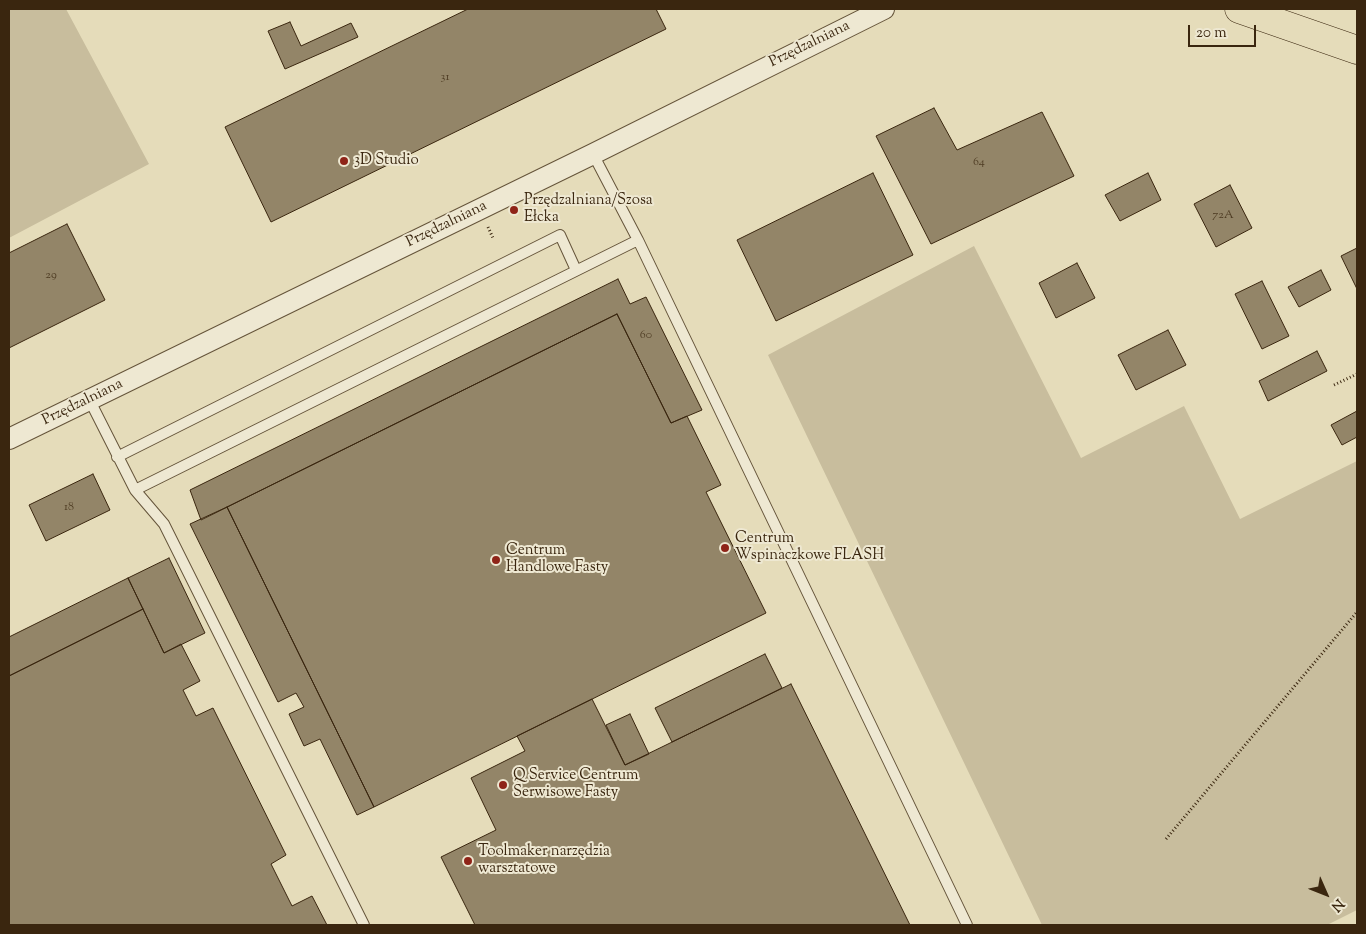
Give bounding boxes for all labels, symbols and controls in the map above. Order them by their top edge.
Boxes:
scale bar [1191,15,1258,47]
street label: Przędzalniana [767,18,853,72]
text: 20 m [1196,23,1227,44]
house number: 31 [441,71,449,85]
place label: 3D Studio [354,152,419,170]
marker: 3D Studio [338,155,350,167]
house number: 64 [973,156,985,170]
place label: Przędzalniana/Szosa Ełcka [524,192,653,227]
street label: Przędzalniana [404,198,490,252]
marker: Przędzalniana/Szosa Ełcka [508,204,520,216]
house number: 72A [1212,209,1234,223]
house number: 29 [45,269,57,283]
house number: 60 [640,329,652,343]
street label: Przędzalniana [40,376,126,430]
house number: 18 [64,501,74,515]
place label: Centrum Wspinaczkowe FLASH [735,530,884,565]
place label: Centrum Handlowe Fasty [506,542,608,577]
marker: Centrum Wspinaczkowe FLASH [719,542,731,554]
marker: Centrum Handlowe Fasty [490,554,502,566]
place label: Q Service Centrum Serwisowe Fasty [513,767,639,802]
marker: Q Service Centrum Serwisowe Fasty [497,779,509,791]
place label: Toolmaker narzędzia warsztatowe [478,843,610,878]
marker: Toolmaker narzędzia warsztatowe [462,855,474,867]
north arrow [1301,869,1351,919]
text: N [1326,893,1348,915]

